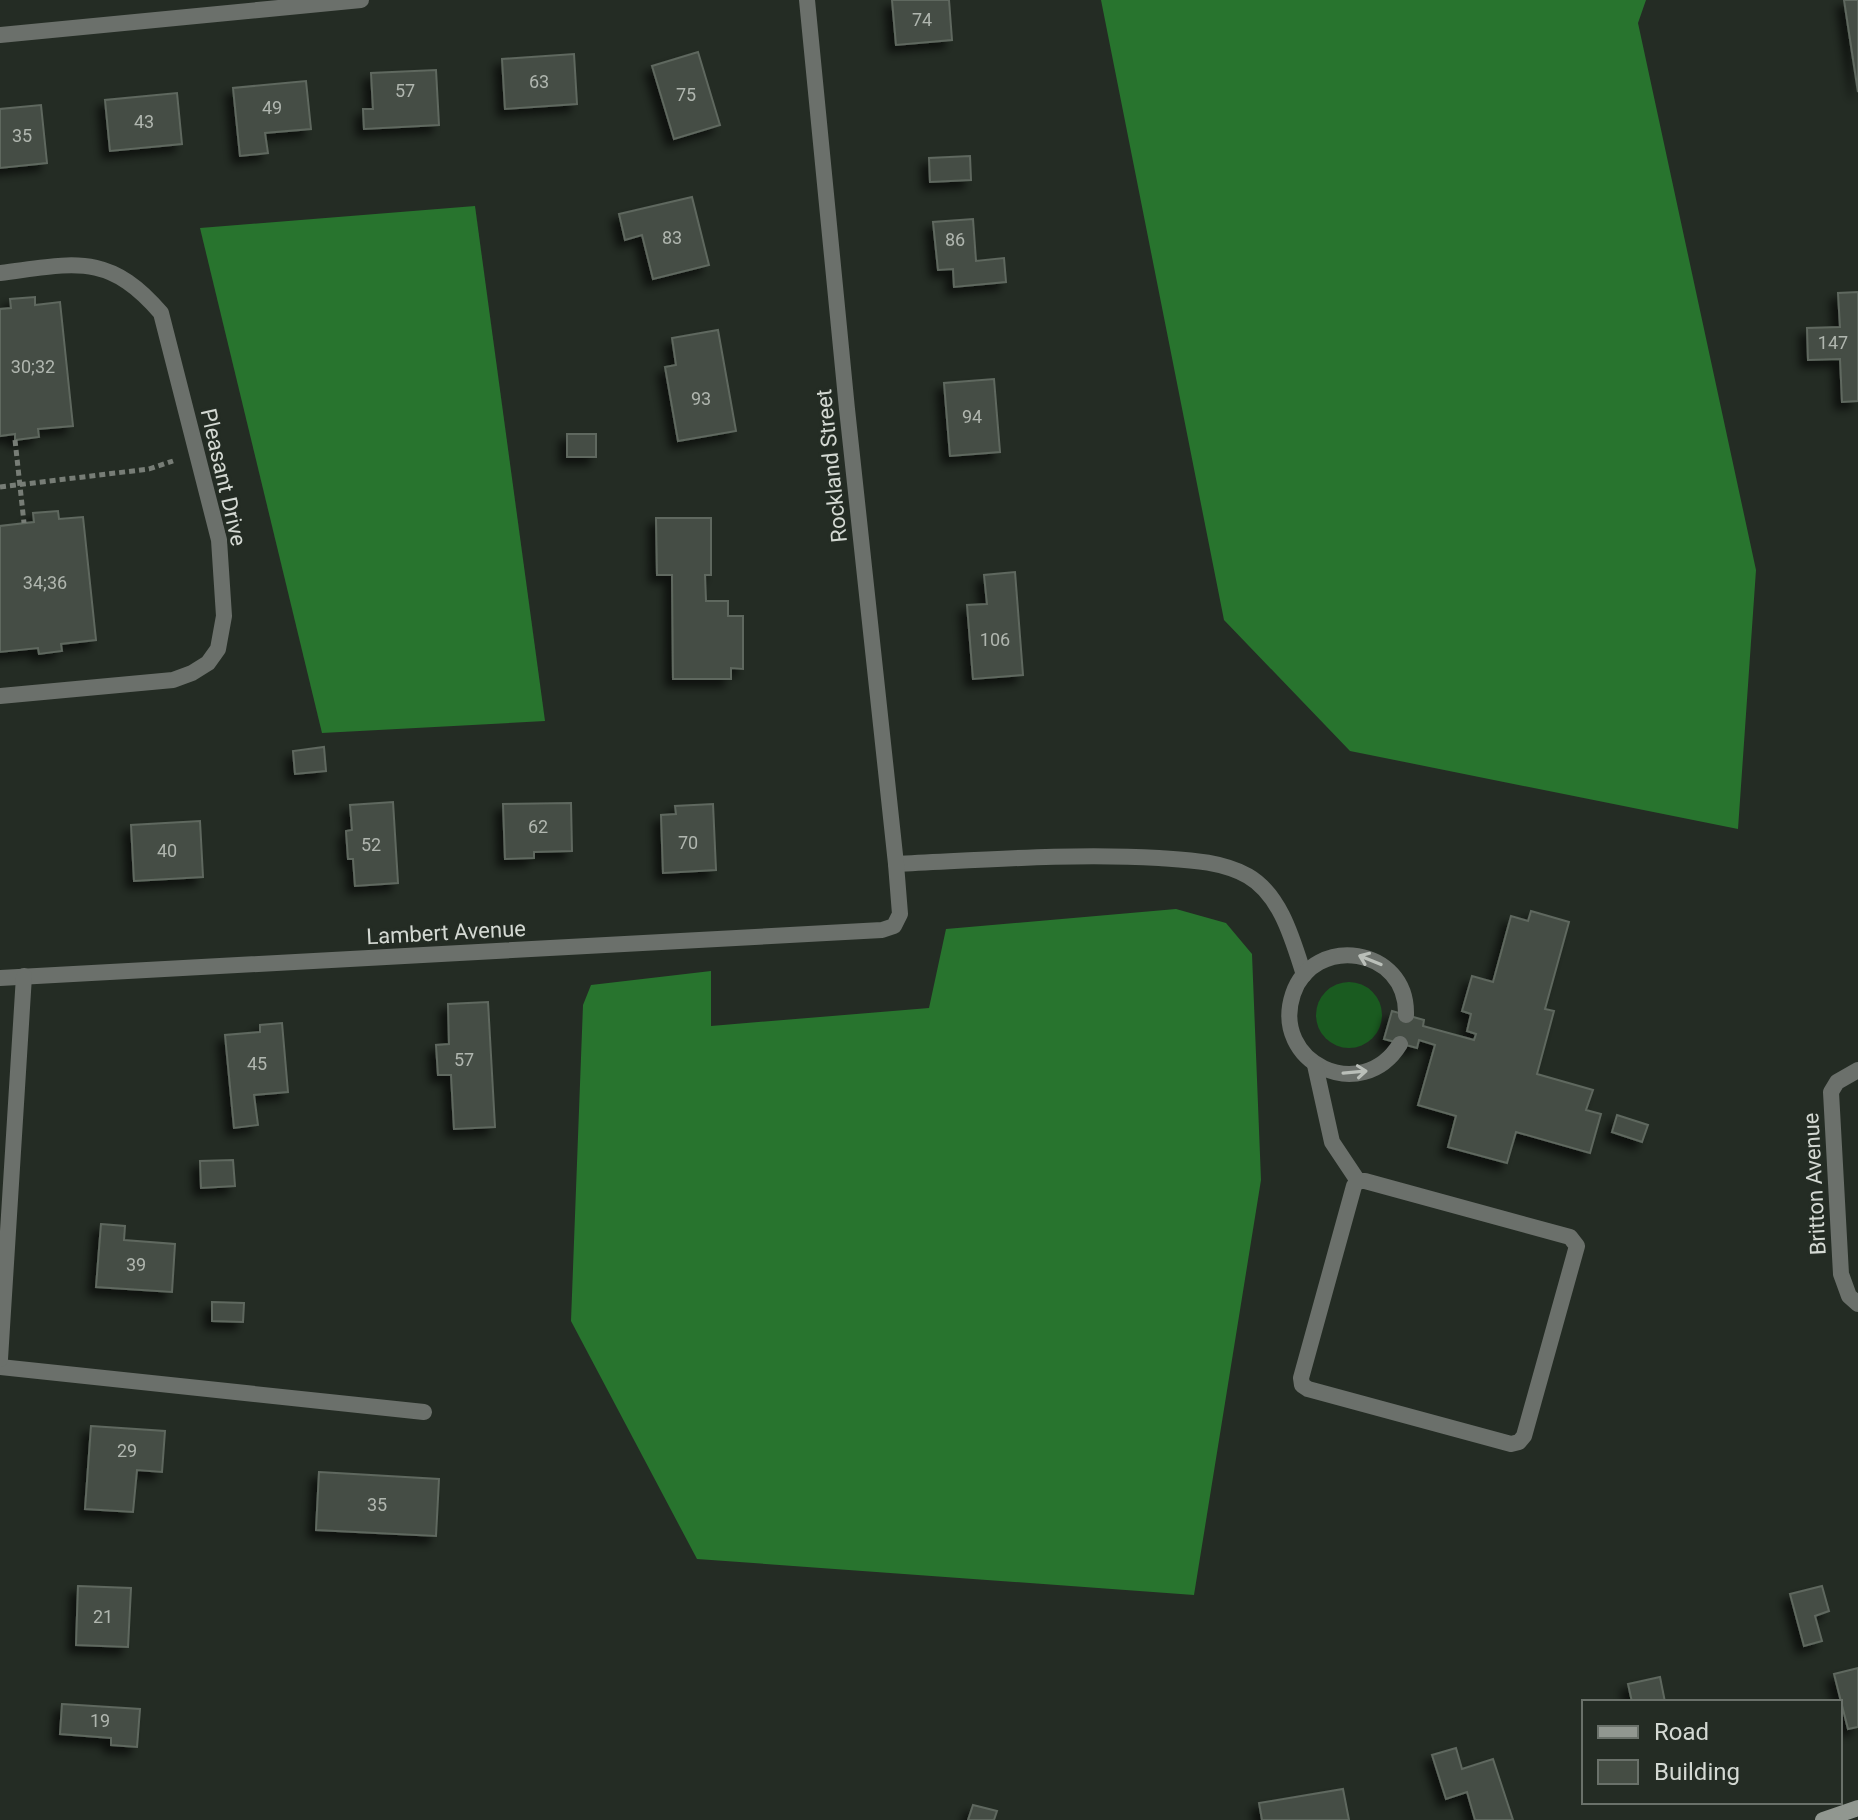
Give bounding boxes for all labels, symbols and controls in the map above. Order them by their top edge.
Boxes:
house number: 74 [912,9,932,30]
house number: 63 [529,71,549,92]
house number: 57 [395,80,415,101]
house number: 75 [676,84,696,105]
house number: 49 [262,97,282,118]
house number: 43 [134,111,154,132]
house number: 35 [12,125,32,146]
house number: 83 [662,227,682,248]
house number: 86 [945,229,965,250]
house number: 147 [1818,332,1848,353]
house number: 30;32 [11,356,55,377]
house number: 93 [691,388,711,409]
street label: Rockland Street [811,388,852,544]
street label: Pleasant Drive [196,406,251,548]
house number: 94 [962,406,982,427]
house number: 34;36 [23,572,67,593]
house number: 106 [980,629,1010,650]
house number: 62 [528,816,548,837]
house number: 70 [678,832,698,853]
house number: 52 [361,834,381,855]
house number: 40 [157,840,177,861]
street label: Lambert Avenue [366,916,526,949]
one-way arrow [1358,952,1382,967]
house number: 57 [454,1049,474,1070]
house number: 45 [247,1053,267,1074]
one-way arrow [1341,1064,1367,1079]
street label: Britton Avenue [1798,1112,1831,1256]
house number: 39 [126,1254,146,1275]
house number: 29 [117,1440,137,1461]
house number: 35 [367,1494,387,1515]
house number: 21 [93,1606,113,1627]
legend [1582,1700,1842,1804]
house number: 19 [90,1710,110,1731]
text: Road [1654,1718,1709,1746]
text: Building [1654,1758,1740,1786]

